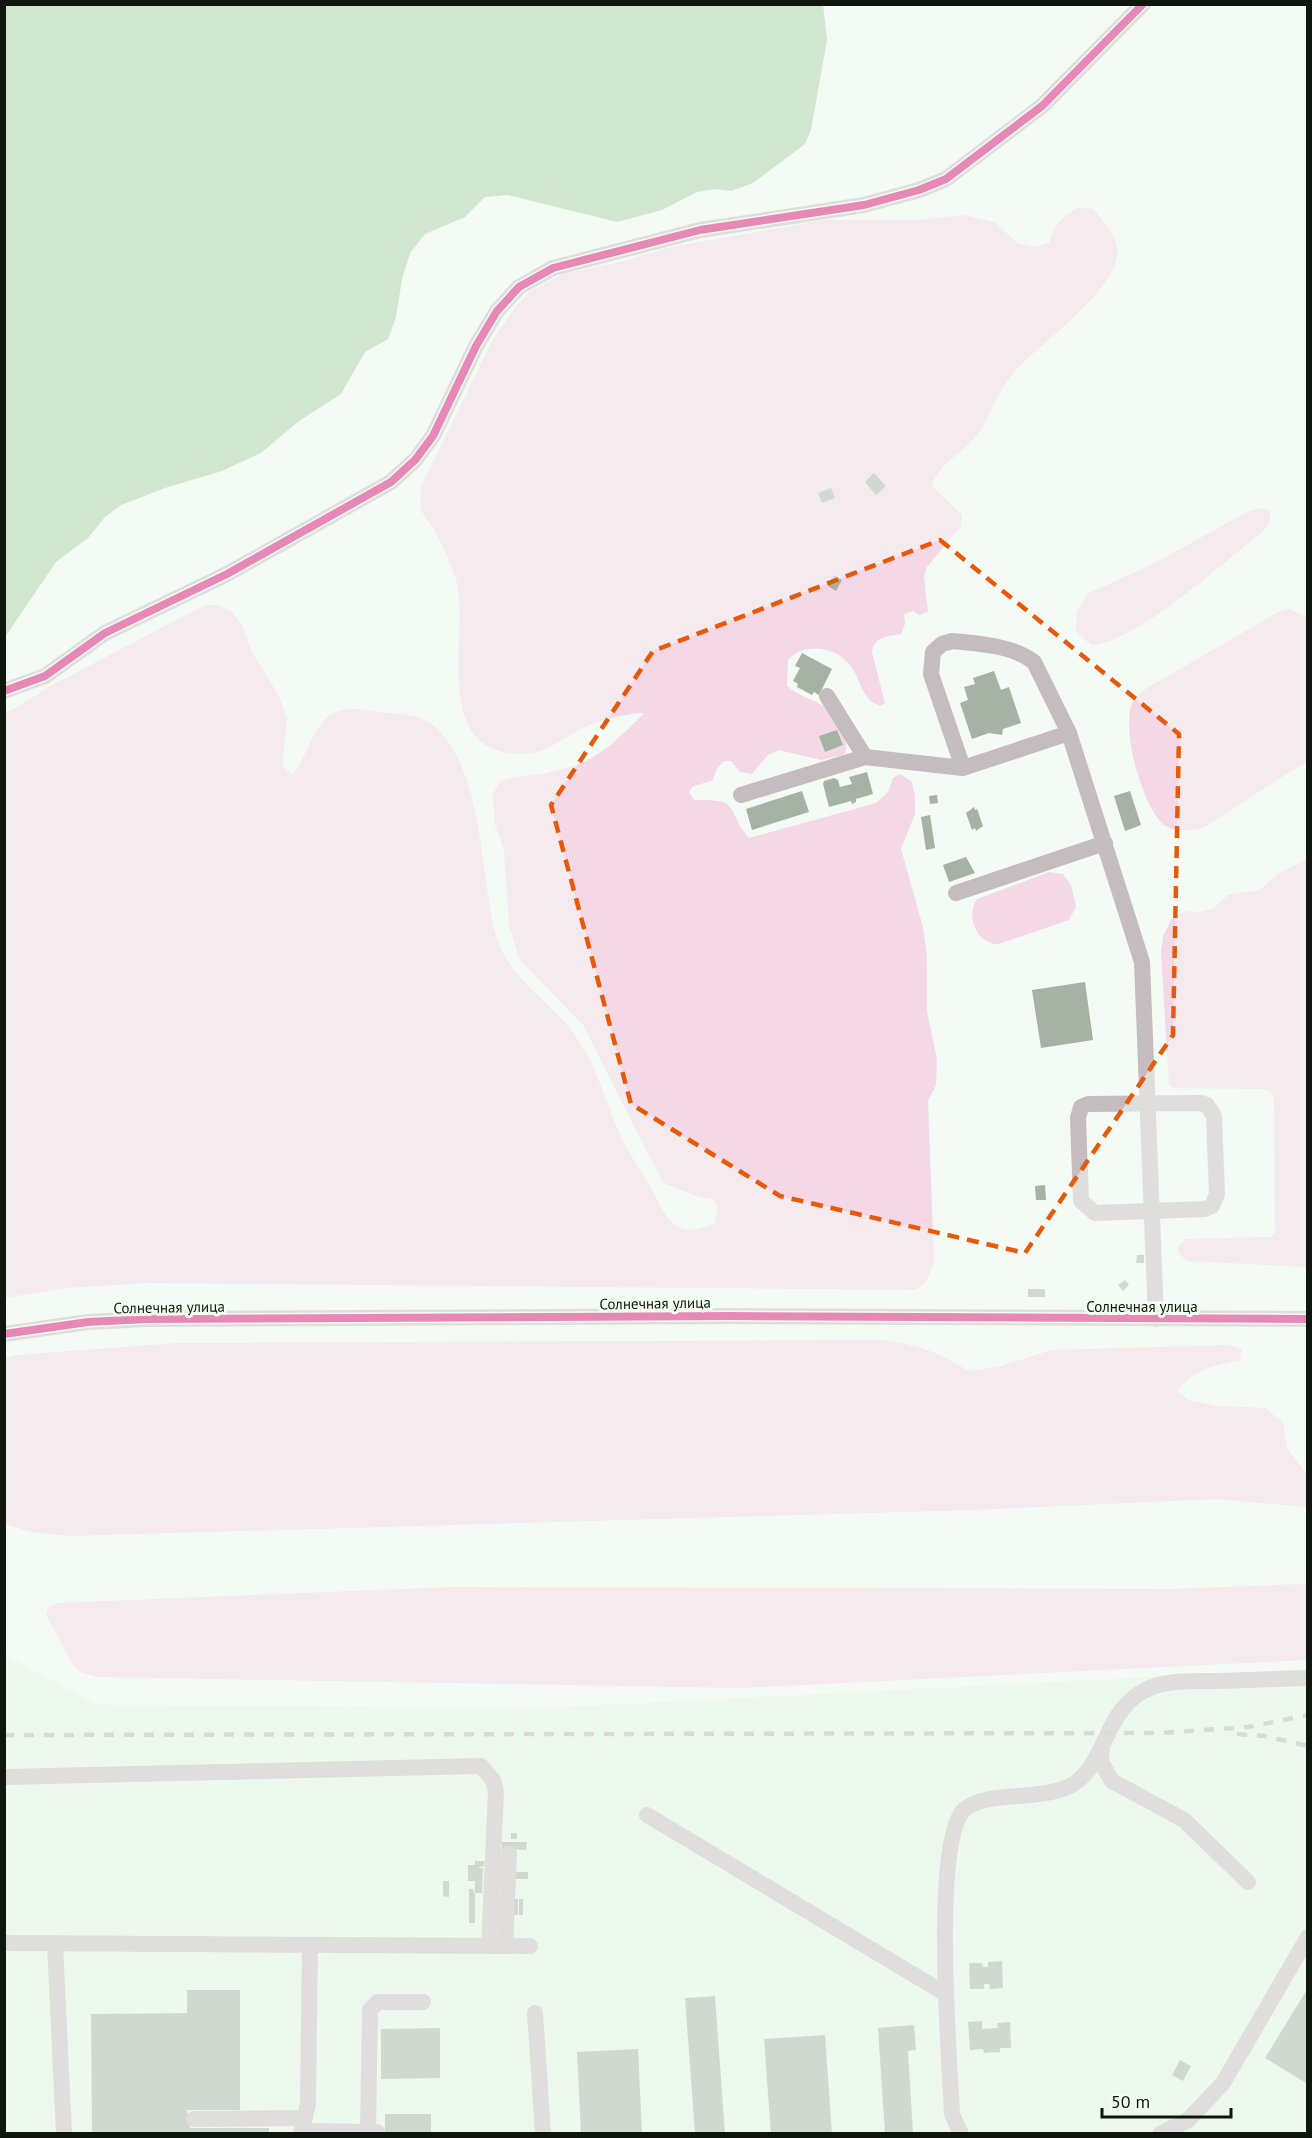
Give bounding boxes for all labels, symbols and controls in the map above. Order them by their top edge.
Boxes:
street label: Солнечная улица [599,1293,711,1313]
street label: Солнечная улица [113,1297,225,1317]
street label: Солнечная улица [1086,1297,1198,1316]
scale bar [1102,2081,1231,2119]
text: 50 m [1111,2090,1150,2113]

